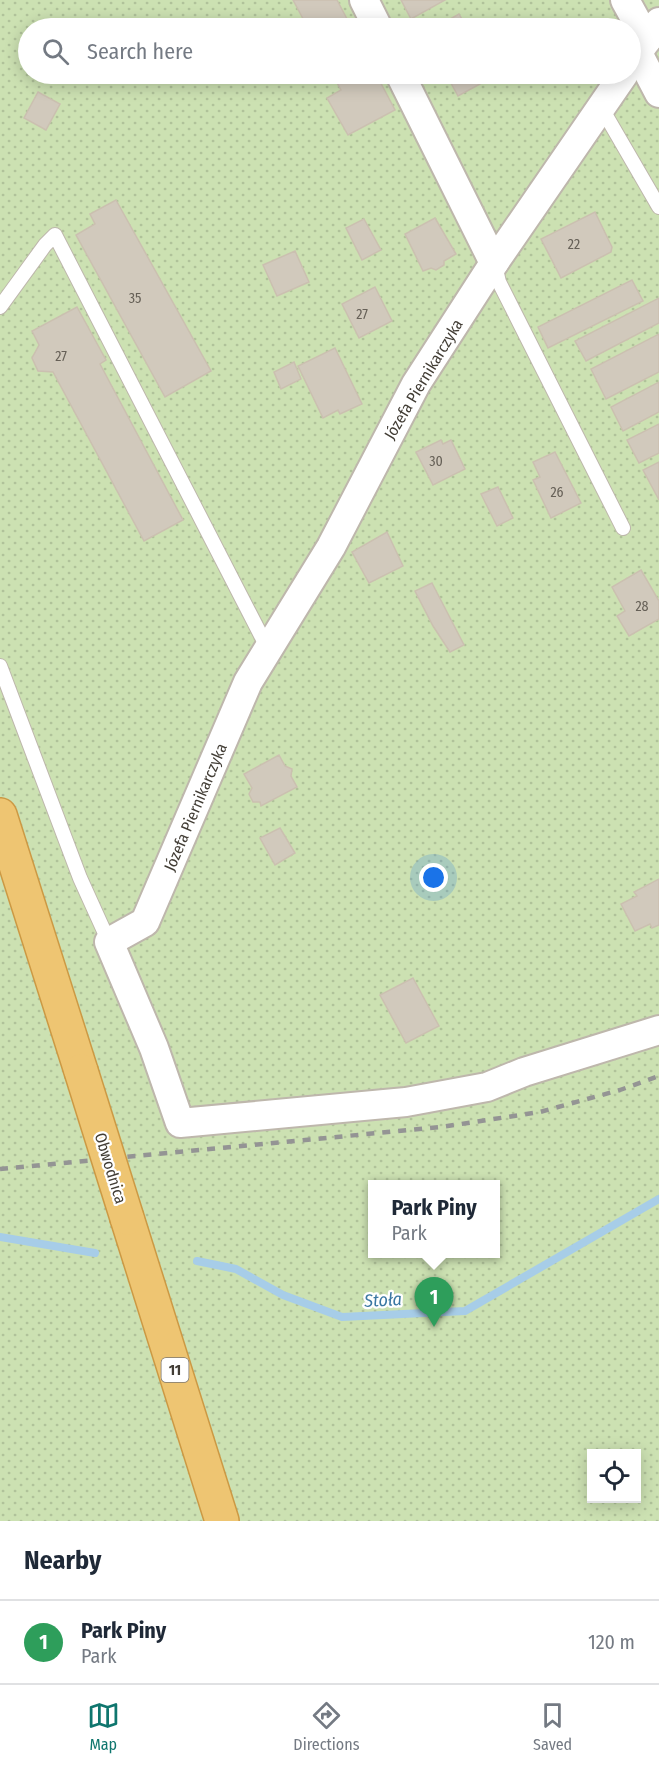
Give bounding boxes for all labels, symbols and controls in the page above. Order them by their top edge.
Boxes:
search box [18,18,641,84]
icon: search [39,35,72,68]
text: Search here [87,38,193,65]
house number: 22 [568,236,580,253]
house number: 35 [129,290,141,307]
house number: 27 [356,306,368,323]
street label: Józefa Piernikarczyka [380,316,467,443]
house number: 27 [55,348,67,365]
house number: 30 [429,453,443,470]
house number: 26 [550,484,564,501]
house number: 28 [635,598,649,615]
street label: Józefa Piernikarczyka [160,740,231,874]
your location [419,863,448,892]
street label: Obwodnica [91,1130,130,1206]
popup [368,1180,500,1258]
text: Park Piny [391,1194,477,1221]
text: Park [391,1221,427,1245]
pin: 1 [414,1278,454,1327]
water label: Stoła [363,1288,402,1312]
road number: 11 [162,1358,188,1382]
map controls [587,1449,641,1503]
button: locate [587,1449,641,1503]
text: Nearby [24,1545,101,1576]
text: Park Piny [81,1617,166,1644]
text: 1 [39,1630,48,1654]
text: 120 m [588,1630,635,1654]
text: Park [81,1644,117,1668]
tab: Map [87,1699,120,1754]
tab: Directions [293,1699,360,1754]
tab: Saved [533,1699,572,1754]

